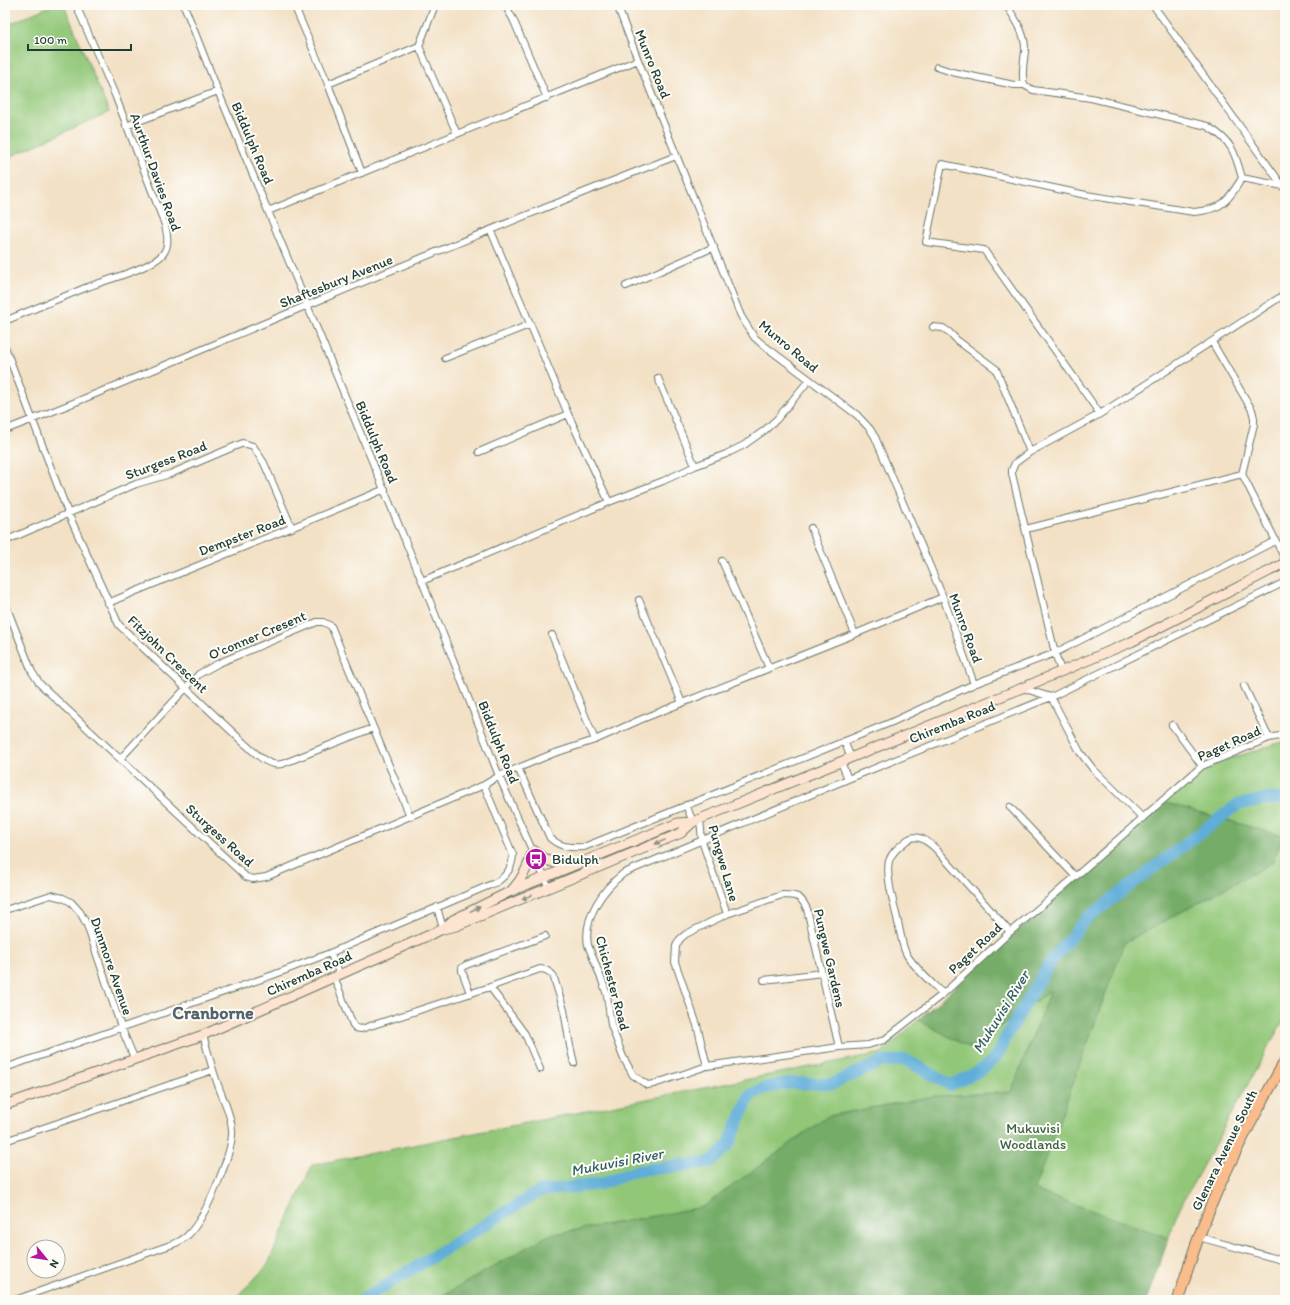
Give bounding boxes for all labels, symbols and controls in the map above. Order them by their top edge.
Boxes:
scale bar [28,26,131,52]
street label: Munro Road [631,27,674,102]
text: 100 m [34,33,67,47]
street label: Biddulph Road [228,100,278,187]
street label: Aurthur Davies Road [126,111,185,234]
street label: Shaftesbury Avenue [277,251,396,312]
street label: Munro Road [755,316,822,377]
street label: Biddulph Road [352,399,402,486]
street label: Sturgess Road [123,437,210,484]
street label: Dempster Road [196,511,288,560]
street label: Munro Road [945,591,986,666]
street label: O'conner Cresent [206,607,309,664]
street label: Fitzjohn Crescent [124,612,211,697]
street label: Chiremba Road [907,697,998,747]
street label: Biddulph Road [474,698,523,786]
street label: Paget Road [1195,722,1264,765]
street label: Sturgess Road [182,800,258,871]
street label: Pungwe Lane [704,823,743,904]
one-way arrow [654,839,666,845]
bus stop icon: Bidulph [523,846,549,872]
place label: Bidulph [552,851,599,868]
one-way arrow [521,894,533,900]
one-way arrow [470,906,481,912]
street label: Pungwe Gardens [810,907,849,1009]
street label: Dunmore Avenue [87,915,136,1018]
street label: Paget Road [945,919,1006,978]
street label: Chichester Road [592,934,633,1033]
street label: Chiremba Road [264,947,355,1000]
water label: Mukuvisi River [969,966,1035,1056]
district label: Cranborne [172,1002,254,1024]
street label: Glenara Avenue South [1188,1087,1261,1214]
park label: Mukuvisi Woodlands [1000,1120,1066,1153]
water label: Mukuvisi River [569,1144,667,1180]
north arrow [26,1239,66,1279]
text: N [47,1257,62,1270]

